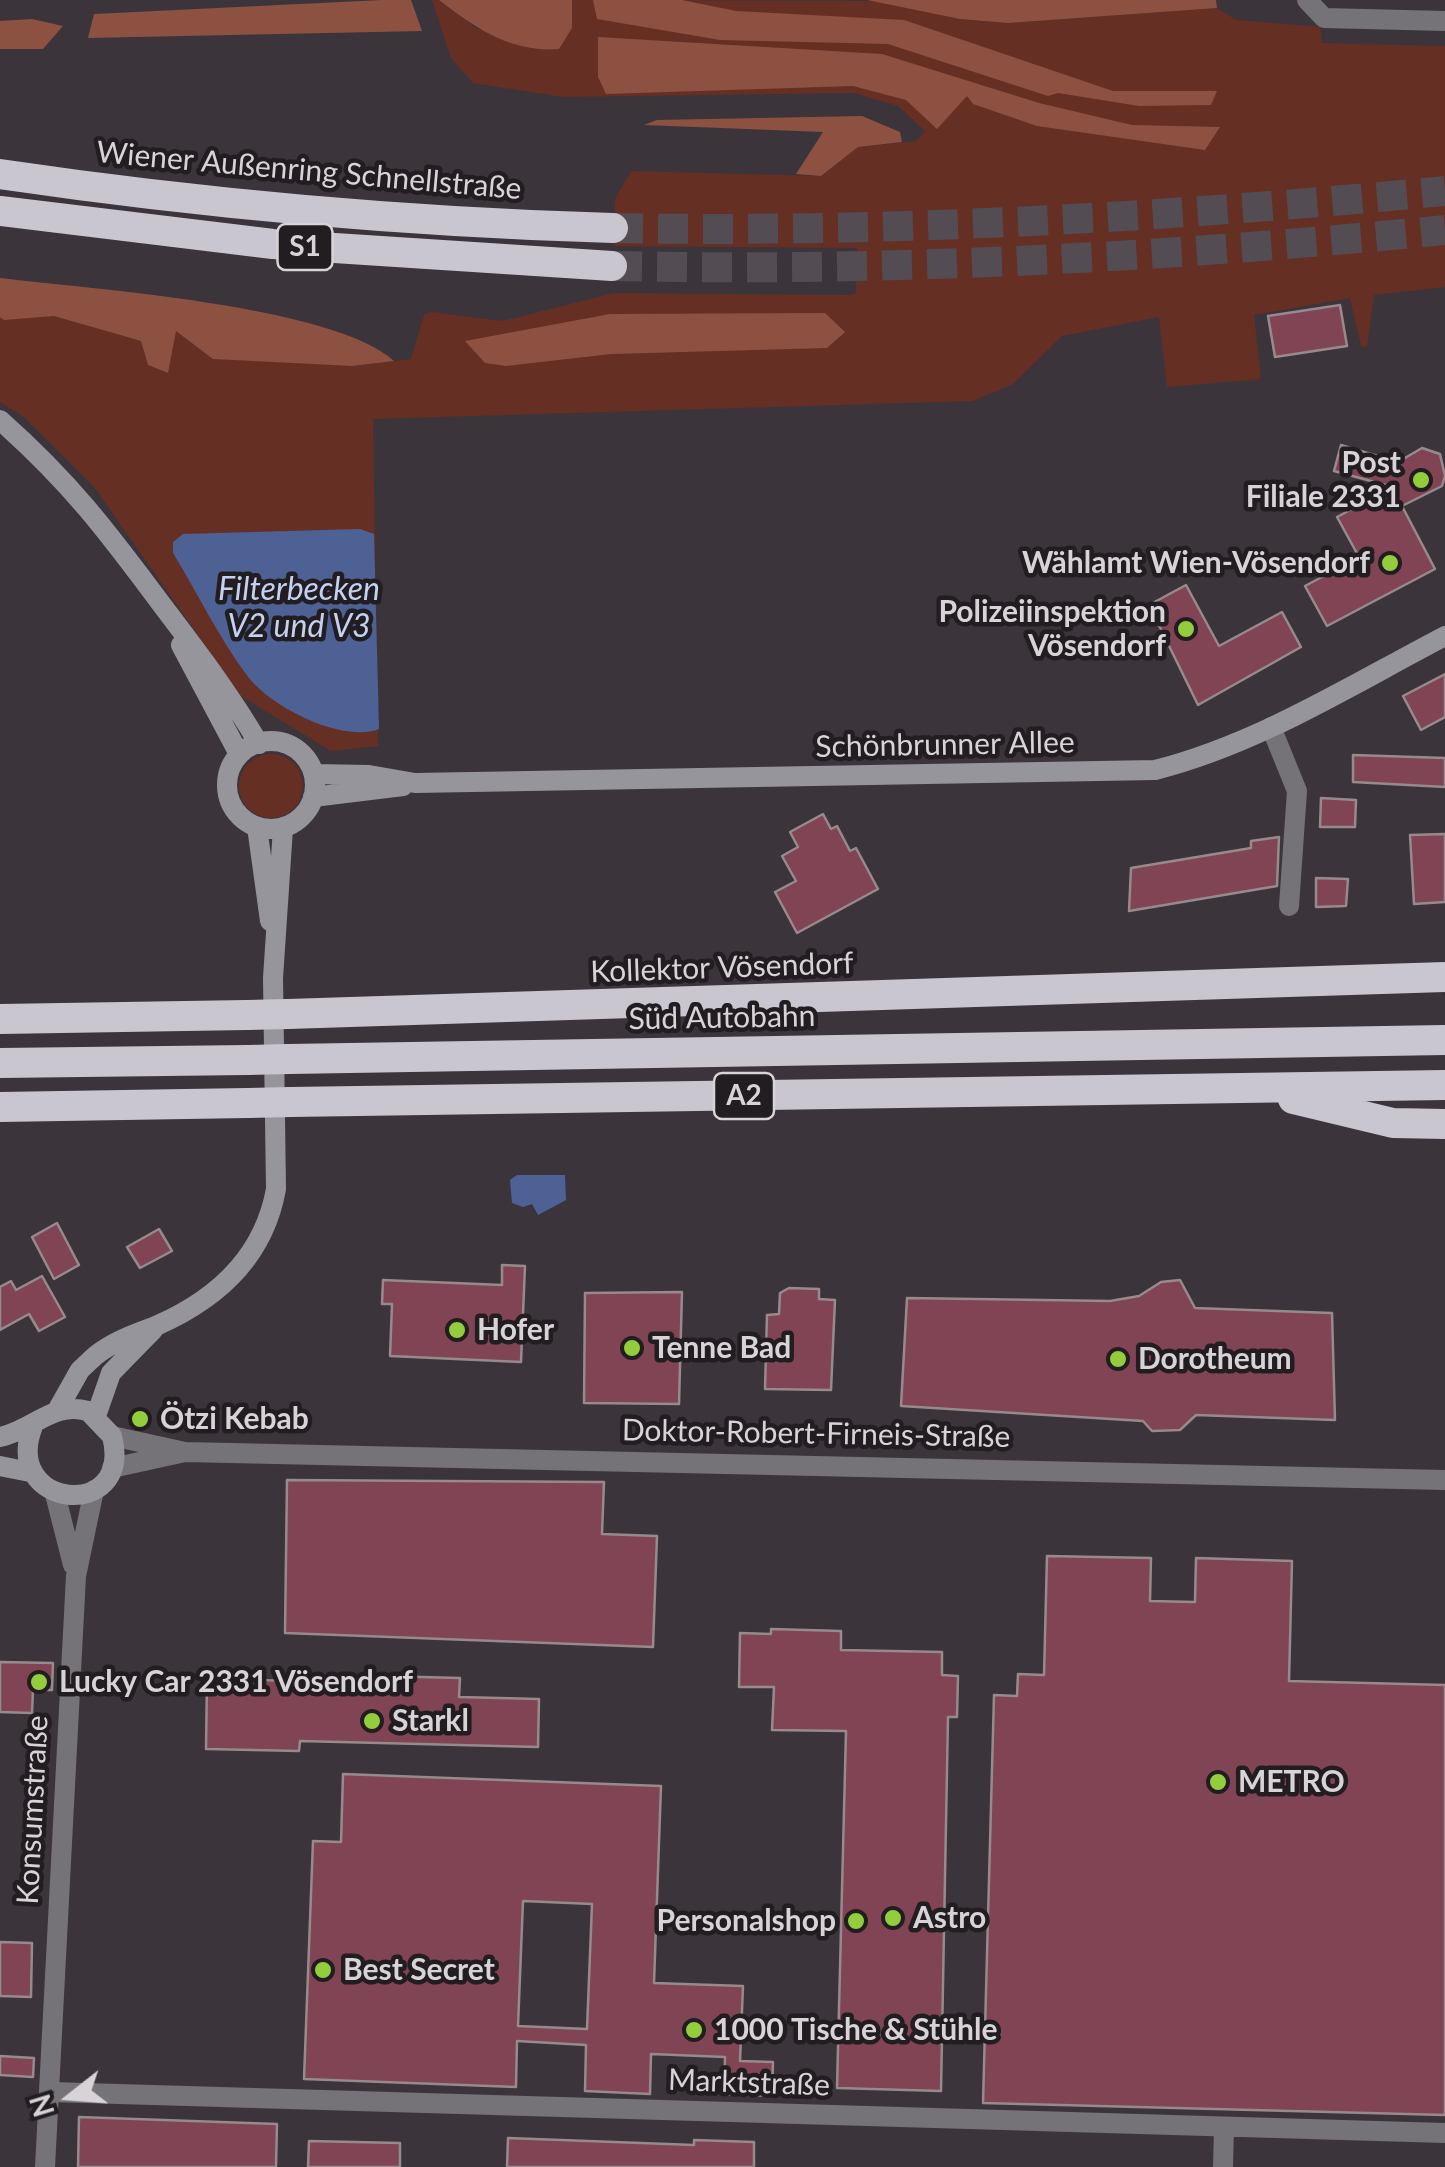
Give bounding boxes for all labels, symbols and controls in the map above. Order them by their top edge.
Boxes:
street label: Wiener Außenring Schnellstraße [95,134,523,208]
road number: S1 [278,224,332,270]
place label: Post Filiale 2331 [1246,445,1401,516]
marker: Post Filiale 2331 [1410,469,1432,491]
place label: Wählamt Wien-Vösendorf [1022,545,1370,581]
marker: Wählamt Wien-Vösendorf [1379,552,1401,574]
water label: Filterbecken V2 und V3 [218,571,380,646]
place label: Polizeiinspektion Vösendorf [938,594,1166,664]
marker: Polizeiinspektion Vösendorf [1175,618,1197,640]
street label: Schönbrunner Allee [815,725,1075,765]
street label: Kollektor Vösendorf [590,945,854,991]
street label: Süd Autobahn [628,998,816,1038]
road number: A2 [714,1073,774,1119]
place label: Hofer [477,1312,554,1348]
marker: Hofer [446,1319,468,1341]
place label: Tenne Bad [652,1330,791,1366]
marker: Tenne Bad [621,1337,643,1359]
place label: Dorotheum [1138,1341,1292,1377]
marker: Dorotheum [1107,1348,1129,1370]
place label: Ötzi Kebab [160,1401,309,1437]
marker: Ötzi Kebab [129,1408,151,1430]
street label: Doktor-Robert-Firneis-Straße [622,1413,1010,1455]
place label: Lucky Car 2331 Vösendorf [59,1664,413,1700]
marker: Lucky Car 2331 Vösendorf [28,1671,50,1693]
place label: Starkl [392,1703,469,1739]
marker: Starkl [361,1710,383,1732]
street label: Konsumstraße [10,1714,56,1906]
place label: METRO [1238,1764,1345,1800]
marker: METRO [1207,1771,1229,1793]
place label: Astro [913,1900,986,1936]
place label: Personalshop [657,1903,836,1939]
marker: Astro [882,1907,904,1929]
marker: Personalshop [845,1910,867,1932]
place label: Best Secret [343,1952,495,1988]
marker: Best Secret [312,1959,334,1981]
place label: 1000 Tische & Stühle [714,2012,998,2048]
marker: 1000 Tische & Stühle [683,2019,705,2041]
north arrow [20,2047,120,2147]
street label: Marktstraße [668,2062,830,2104]
text: N [22,2090,61,2121]

